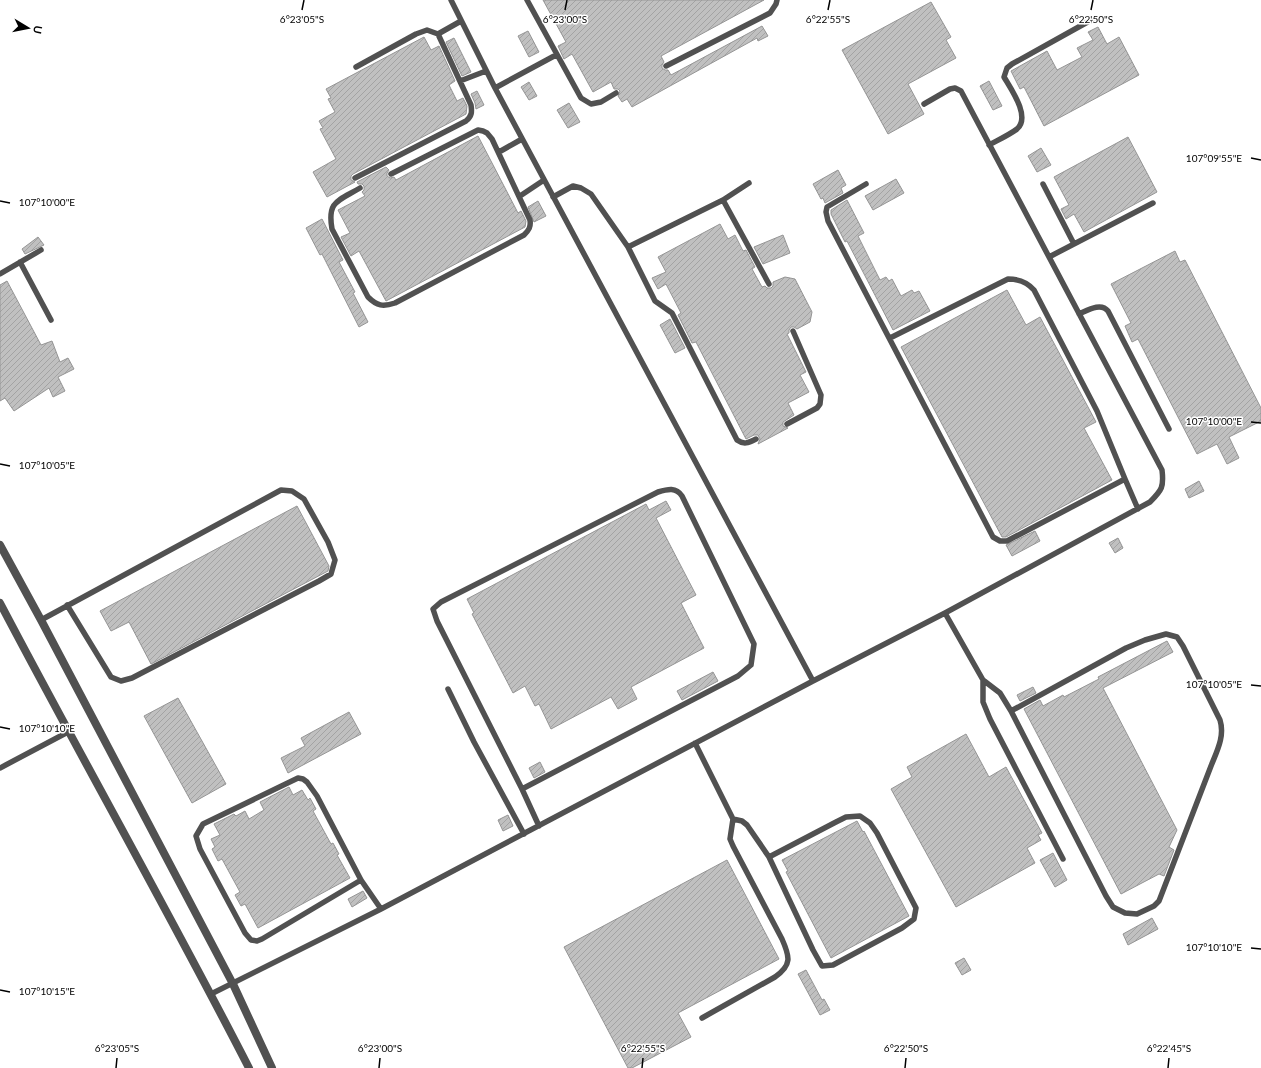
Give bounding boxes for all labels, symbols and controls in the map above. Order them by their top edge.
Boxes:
north arrow [8,8,48,48]
text: 6°23'05"S [280,13,324,25]
text: 6°23'00"S [543,13,587,25]
text: 6°22'55"S [806,13,850,25]
text: 6°22'50"S [1069,13,1113,25]
text: U [31,25,45,35]
text: 107°09'55"E [1186,152,1242,164]
text: 107°10'00"E [19,196,75,208]
text: 107°10'00"E [1186,415,1242,427]
text: 107°10'05"E [19,459,75,471]
text: 107°10'05"E [1186,678,1242,690]
text: 107°10'10"E [19,722,75,734]
text: 107°10'10"E [1186,941,1242,953]
text: 107°10'15"E [19,985,75,997]
text: 6°23'05"S [95,1042,139,1054]
text: 6°23'00"S [358,1042,402,1054]
text: 6°22'55"S [621,1042,665,1054]
text: 6°22'50"S [884,1042,928,1054]
text: 6°22'45"S [1147,1042,1191,1054]

